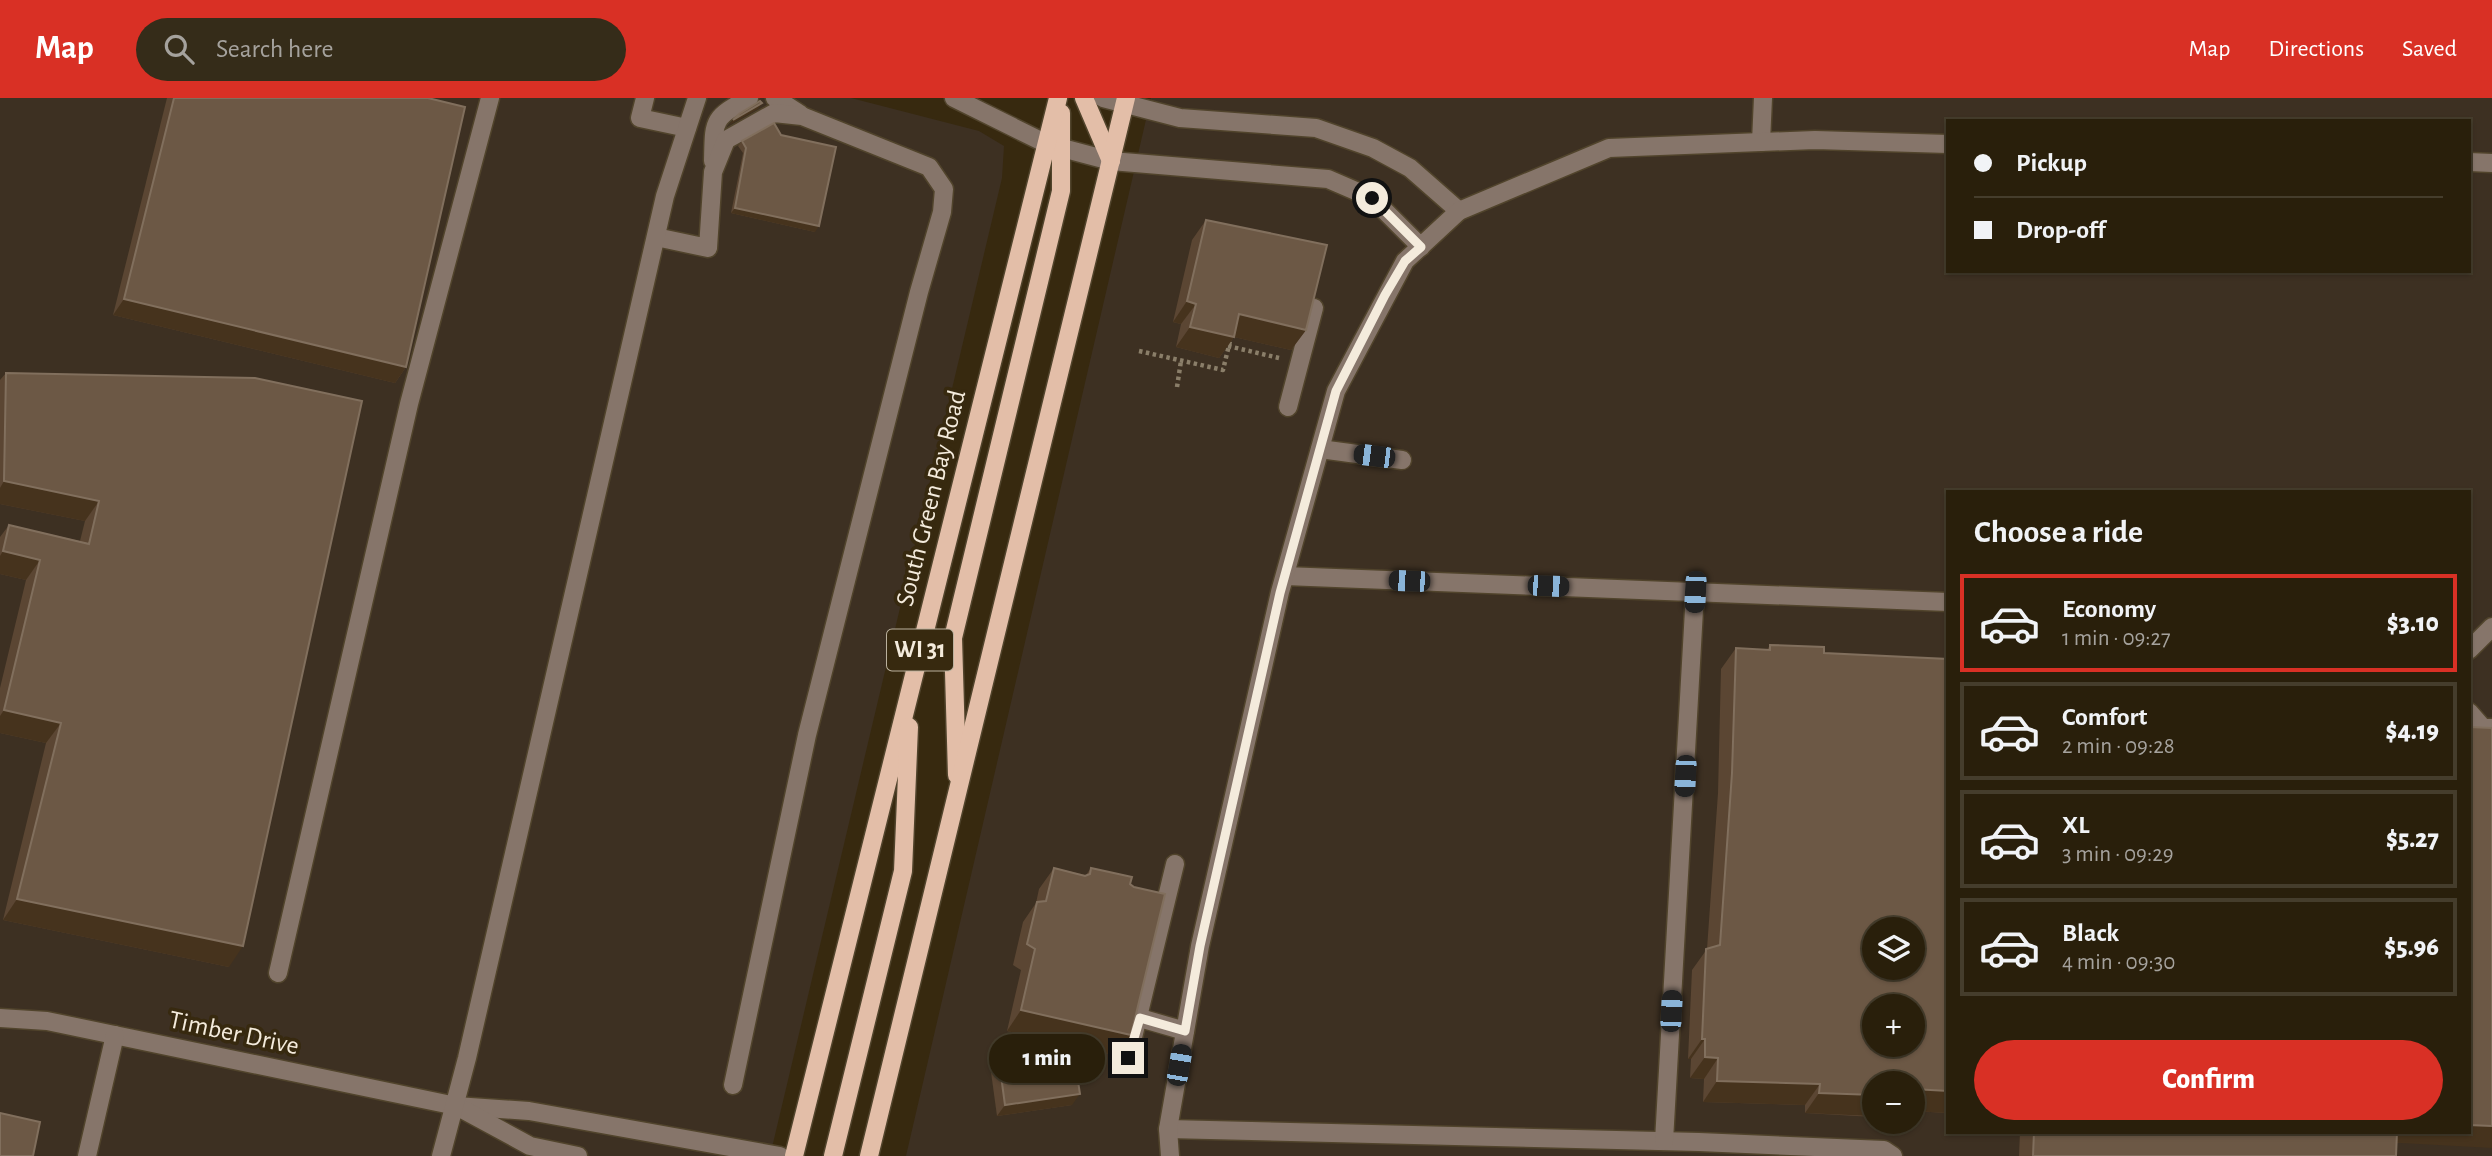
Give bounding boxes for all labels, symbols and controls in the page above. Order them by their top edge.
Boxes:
search box [136,18,626,81]
icon: search [160,30,198,68]
text: Map [35,32,94,65]
text: Search here [216,36,334,62]
text: Map [2188,37,2230,61]
text: Directions [2268,37,2364,61]
text: Saved [2402,37,2457,61]
text: Pickup [2016,150,2087,176]
route start [1356,182,1388,214]
text: Drop-off [2016,217,2105,243]
street label: South Green Bay Road [892,387,970,609]
car [1352,443,1397,469]
text: Choose a ride [1974,516,2143,548]
car [1388,570,1431,592]
car [1684,570,1707,614]
car [1527,575,1570,597]
icon: car [1978,592,2041,655]
text: Economy [2062,596,2156,622]
text: $3.10 [2387,610,2439,636]
text: 1 min · 09:27 [2062,627,2171,650]
road number: WI 31 [887,630,953,670]
icon: car [1978,700,2041,763]
text: Comfort [2062,704,2147,730]
text: $4.19 [2386,718,2439,744]
text: 2 min · 09:28 [2062,735,2175,758]
car [1674,754,1697,798]
icon: car [1978,808,2041,871]
text: XL [2062,812,2089,838]
text: $5.27 [2386,826,2439,852]
text: 3 min · 09:29 [2062,843,2173,866]
icon: car [1978,916,2041,979]
map controls [1862,917,1925,1134]
button: layers [1862,917,1925,980]
text: Black [2062,920,2119,946]
text: $5.96 [2384,934,2439,960]
text: 4 min · 09:30 [2062,951,2175,974]
car [1660,989,1683,1033]
button: + [1862,994,1925,1057]
street label: Timber Drive [167,1007,301,1059]
callout: 1 min [988,1034,1104,1082]
button: Confirm [1974,1040,2443,1120]
route end [1112,1042,1144,1074]
car [1166,1042,1193,1088]
text: 1 min [1023,1047,1071,1070]
button: − [1862,1071,1925,1134]

